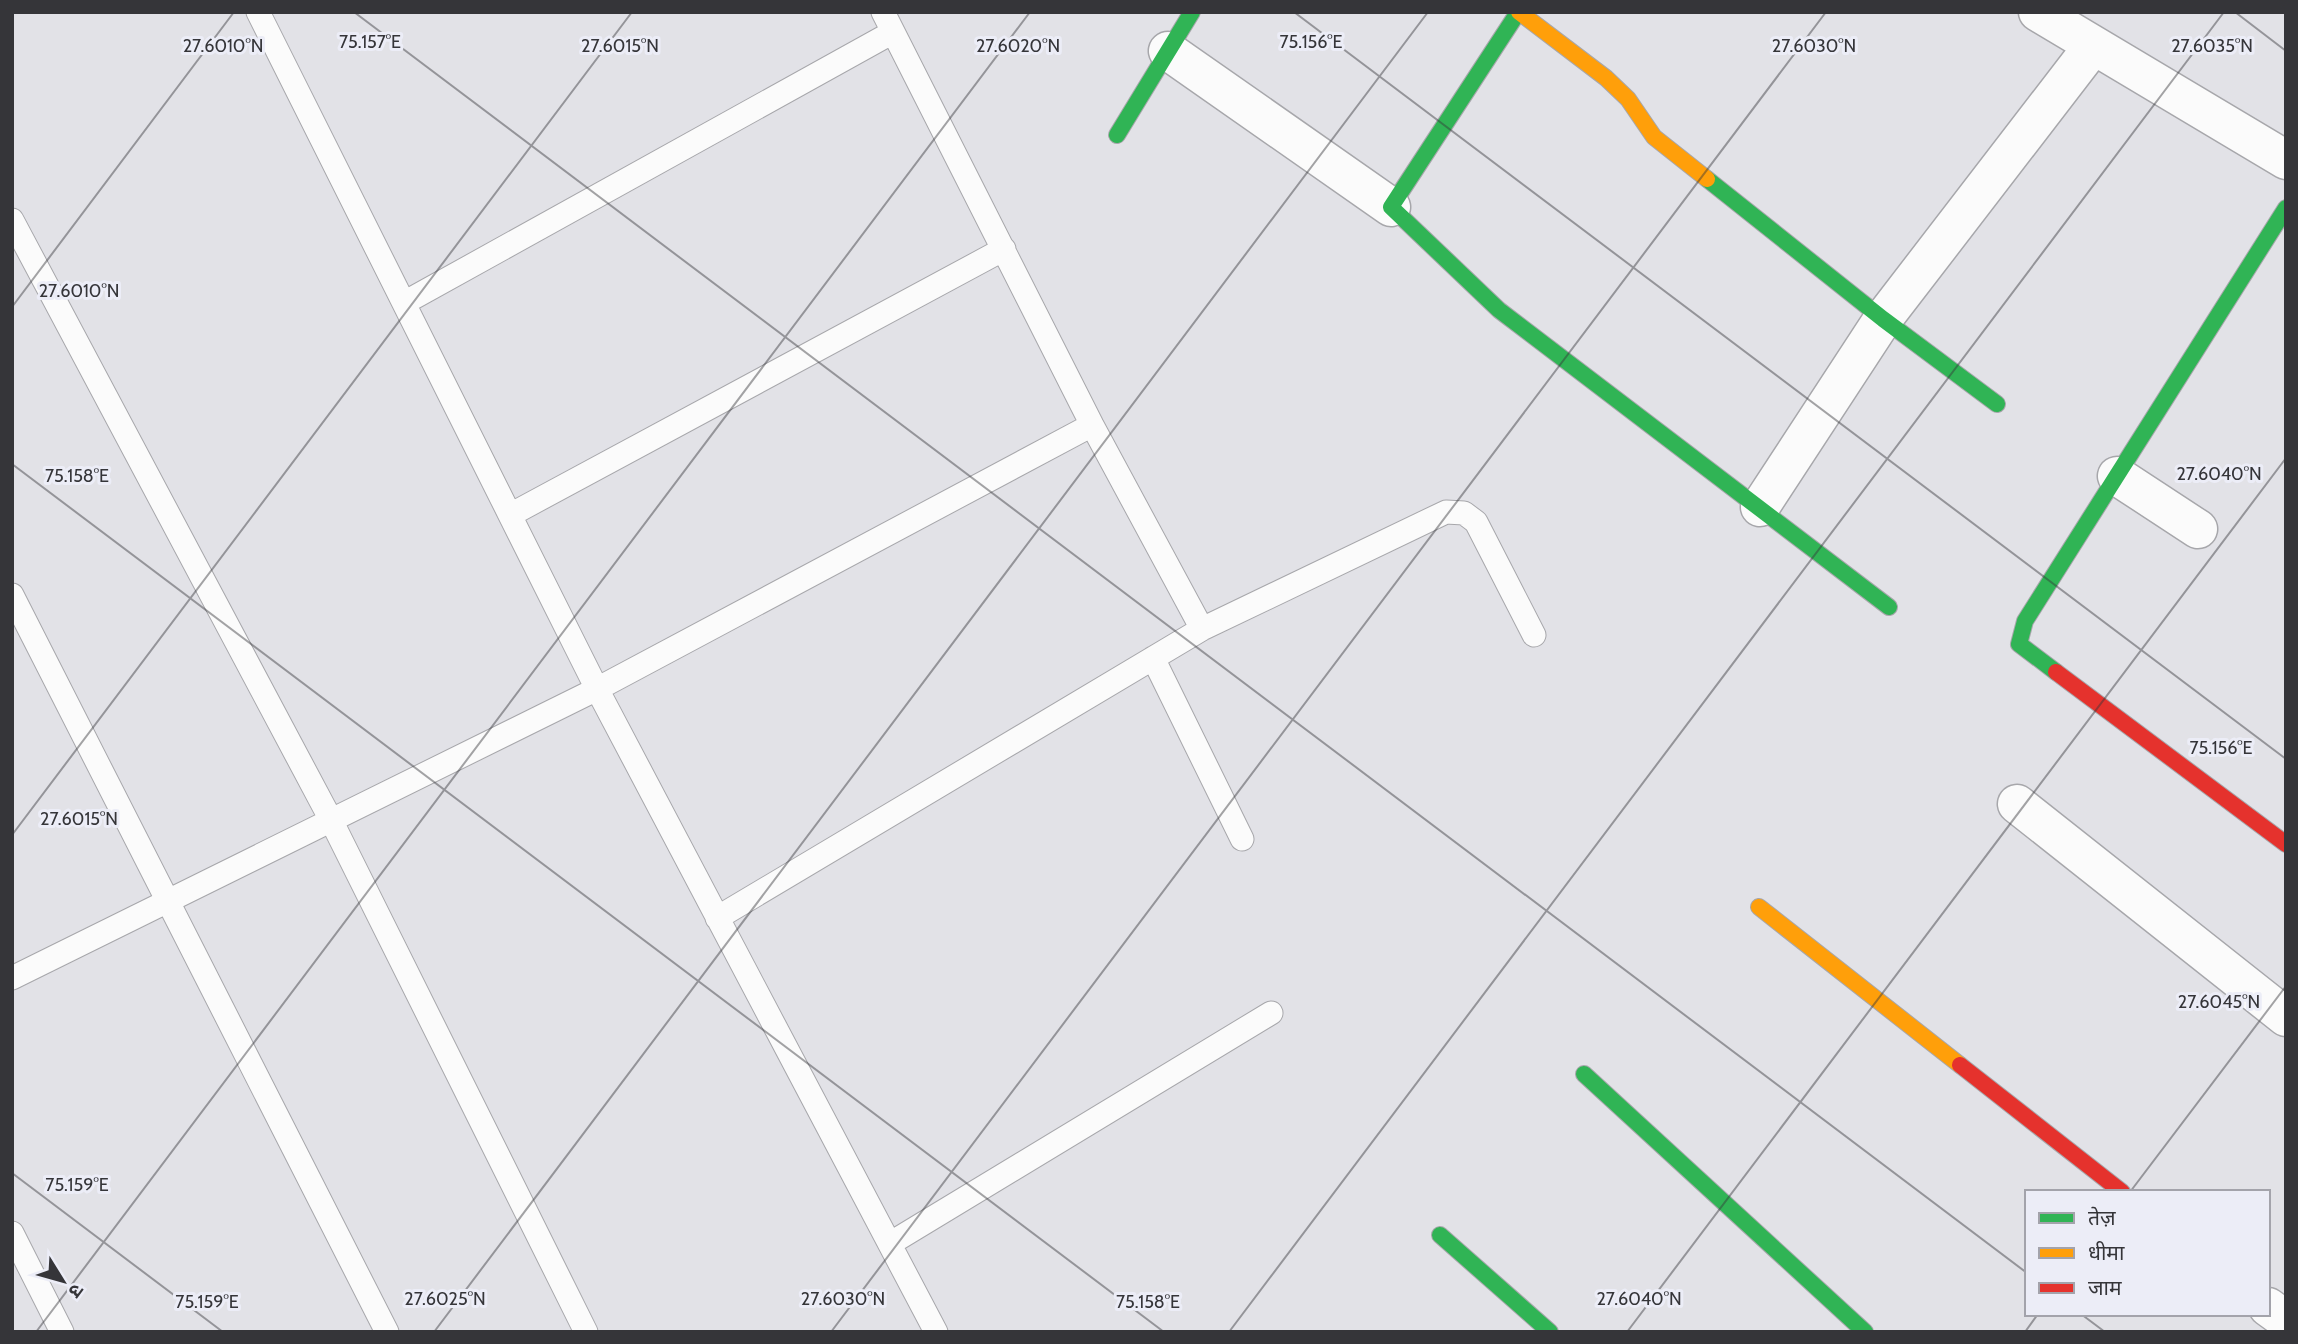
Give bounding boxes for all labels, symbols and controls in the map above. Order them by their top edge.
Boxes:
text: 75.157°E [339,31,401,53]
text: 75.156°E [1279,31,1343,53]
text: 27.6010°N [183,35,263,57]
text: 27.6015°N [581,35,659,57]
text: 27.6020°N [976,35,1060,57]
text: 27.6030°N [1772,35,1856,57]
text: 27.6035°N [2171,35,2253,57]
text: 27.6010°N [39,280,119,302]
text: 27.6040°N [2176,463,2262,485]
text: 75.158°E [45,465,109,487]
text: 75.156°E [2189,737,2253,759]
text: 27.6015°N [40,808,118,830]
text: 27.6045°N [2178,991,2260,1013]
text: 75.159°E [45,1174,109,1196]
legend [2025,1190,2270,1316]
text: तेज़ [2088,1205,2116,1230]
text: धीमा [2088,1240,2125,1265]
north arrow [28,1246,98,1316]
text: जाम [2088,1275,2122,1300]
text: उ [63,1280,89,1303]
text: 27.6025°N [404,1288,486,1310]
text: 27.6030°N [801,1288,885,1310]
text: 27.6040°N [1596,1288,1682,1310]
text: 75.159°E [175,1291,239,1313]
text: 75.158°E [1116,1291,1180,1313]

